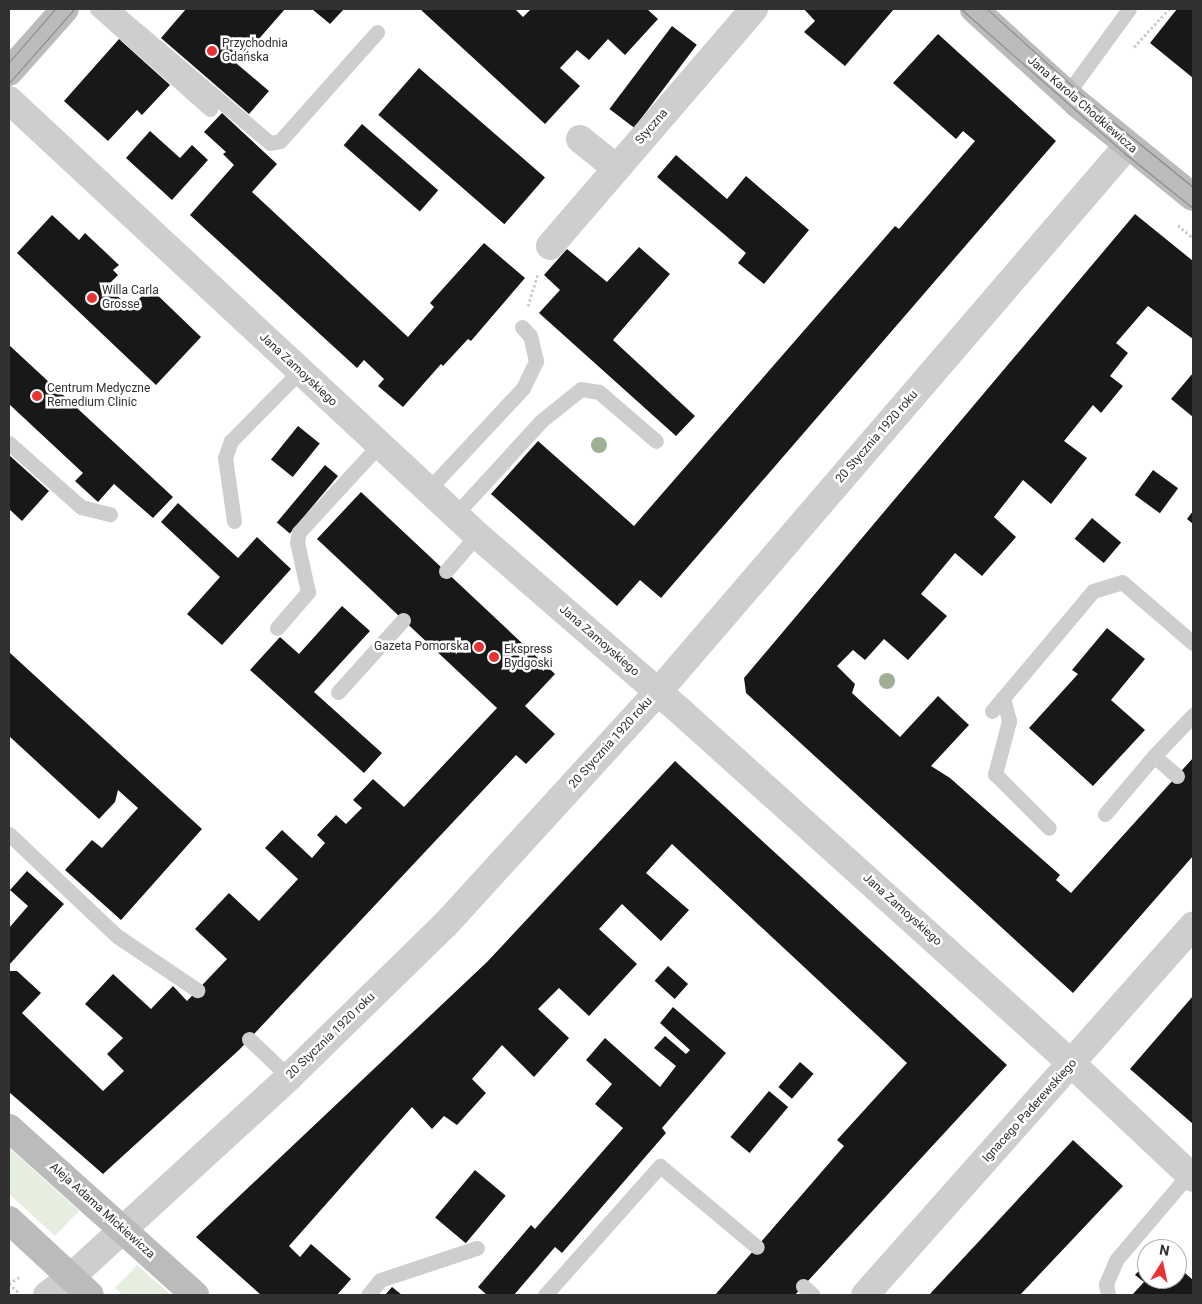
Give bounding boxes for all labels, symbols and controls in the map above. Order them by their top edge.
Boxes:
place label: Przychodnia Gdańska [222,37,288,65]
marker: Przychodnia Gdańska [206,45,218,57]
street label: Jana Karola Chodkiewicza [1024,53,1140,157]
street label: Styczna [633,106,671,148]
place label: Willa Carla Grosse [102,284,159,312]
marker: Willa Carla Grosse [86,292,98,304]
street label: Jana Zamoyskiego [256,330,340,410]
place label: Centrum Medyczne Remedium Clinic [47,382,150,410]
street label: 20 Stycznia 1920 roku [833,388,921,486]
marker: Centrum Medyczne Remedium Clinic [31,390,43,402]
street label: Jana Zamoyskiego [556,602,642,680]
place label: Gazeta Pomorska [374,640,469,654]
marker: Gazeta Pomorska [473,641,485,653]
place label: Ekspress Bydgoski [504,643,553,671]
marker: Ekspress Bydgoski [488,651,500,663]
street label: 20 Stycznia 1920 roku [566,694,656,792]
street label: Jana Zamoyskiego [860,871,944,949]
street label: 20 Stycznia 1920 roku [284,990,378,1082]
street label: Ignacego Paderewskiego [980,1056,1080,1166]
street label: Aleja Adama Mickiewicza [47,1160,157,1262]
north arrow [1137,1239,1187,1289]
text: N [1158,1241,1171,1259]

